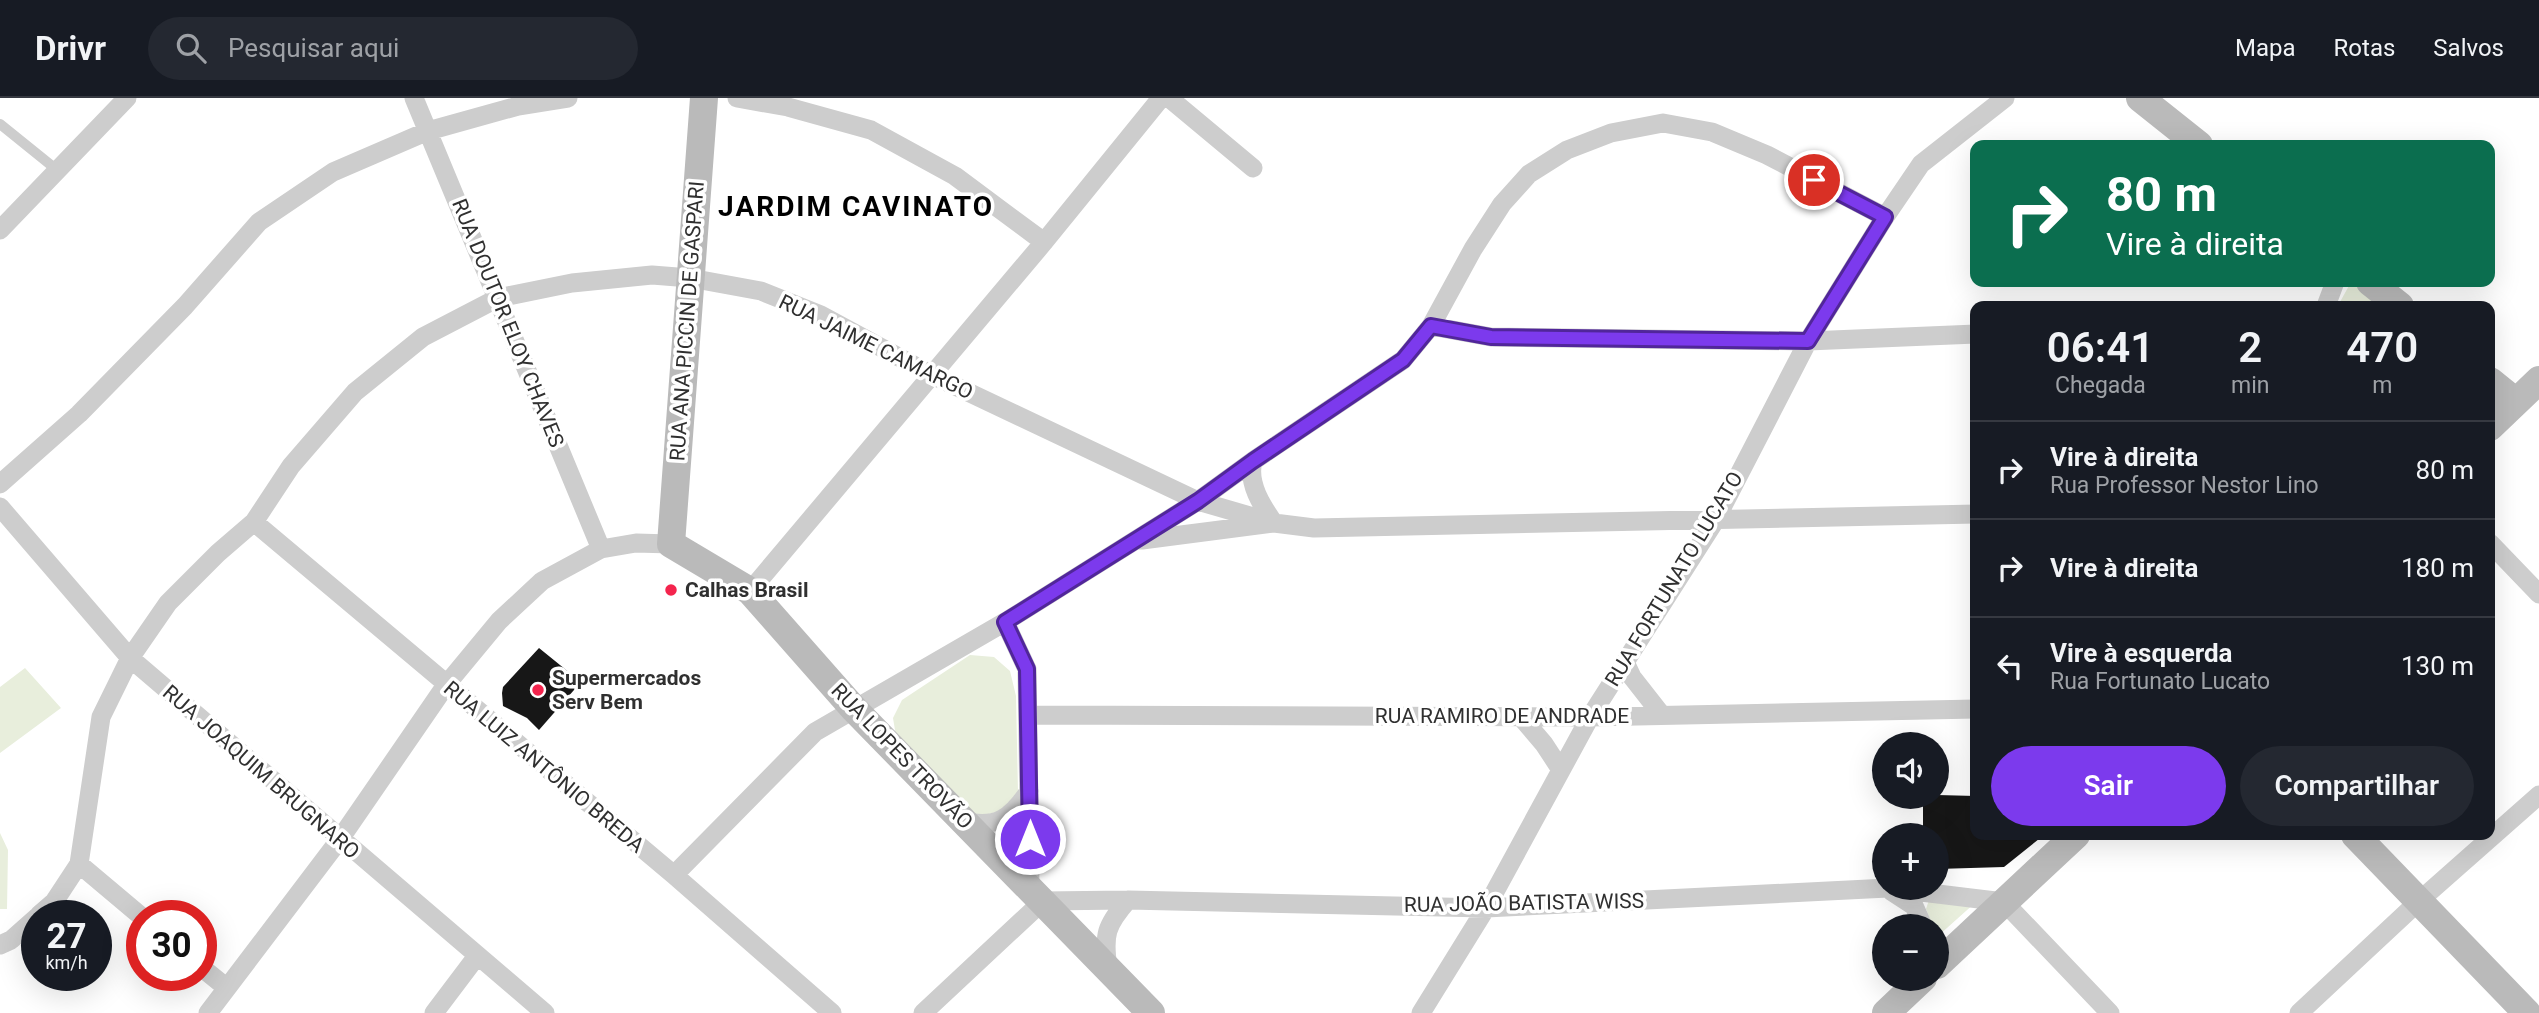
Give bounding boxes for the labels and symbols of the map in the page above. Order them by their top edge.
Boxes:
pin [1784,150,1844,210]
street label: RUA ANA PICCIN DE GASPARI [665,180,709,462]
district label: JARDIM CAVINATO [718,190,994,223]
street label: RUA DOUTOR ELOY CHAVES [447,195,569,451]
street label: RUA JAIME CAMARGO [775,290,977,404]
street label: RUA FORTUNATO LUCATO [1600,467,1748,691]
place label: Calhas Brasil [685,578,808,602]
marker: Calhas Brasil [663,582,679,598]
place label: Supermercados Serv Bem [552,666,701,714]
street label: RUA LUIZ ANTÔNIO BREDA [439,676,649,858]
street label: RUA LOPES TROVÃO [826,678,978,834]
street label: RUA JOAQUIM BRUGNARO [158,680,364,864]
marker: Supermercados Serv Bem [530,682,546,698]
street label: RUA RAMIRO DE ANDRADE [1375,704,1629,728]
position arrow [993,802,1067,876]
street label: RUA JOÃO BATISTA WISS [1404,889,1644,917]
speed limit sign: 30 [126,900,217,991]

